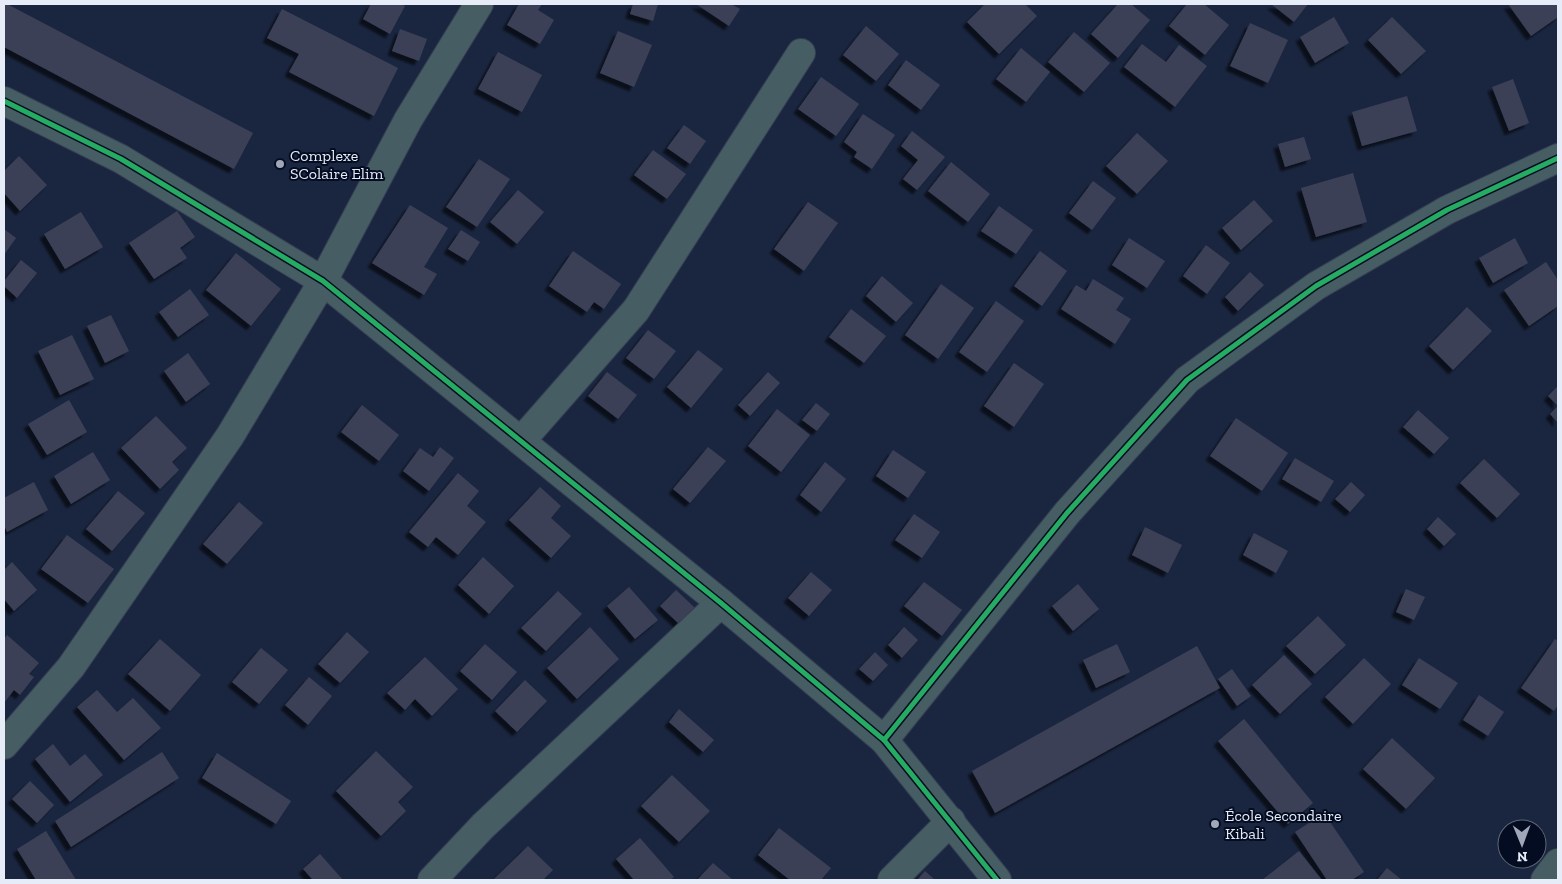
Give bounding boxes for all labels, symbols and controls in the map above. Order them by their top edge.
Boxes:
place label: Complexe SColaire Elim [290,146,384,183]
marker: Complexe SColaire Elim [274,158,286,170]
place label: École Secondaire Kibali [1225,806,1341,843]
marker: École Secondaire Kibali [1209,818,1221,830]
north arrow [1497,819,1547,869]
text: N [1516,848,1528,865]

